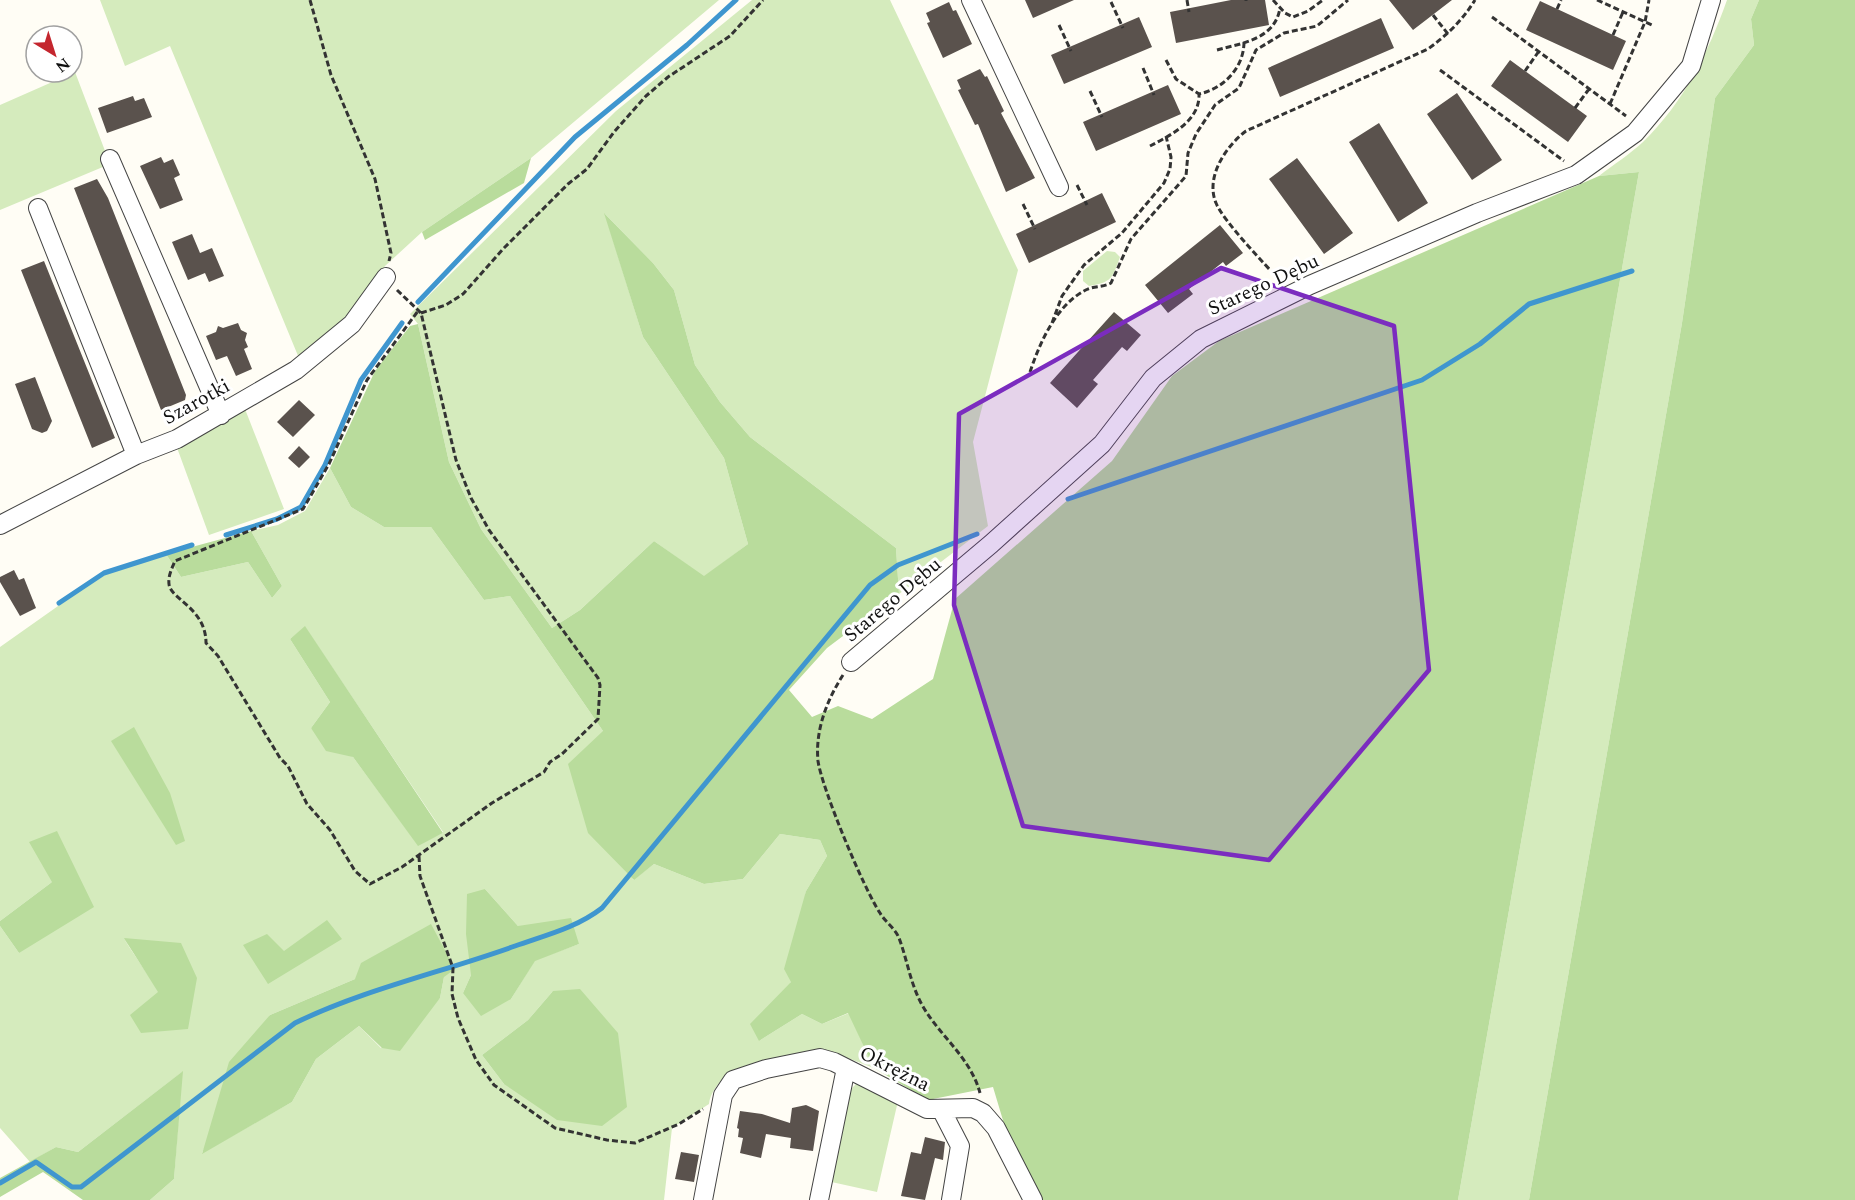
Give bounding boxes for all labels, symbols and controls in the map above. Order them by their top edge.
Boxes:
north arrow [24,24,84,84]
text: N [50,52,75,79]
street label: Starego Dębu [1203,246,1324,324]
street label: Szarotki [157,371,236,433]
street label: Starego Dębu [837,550,948,650]
street label: Okrężna [854,1038,935,1100]

